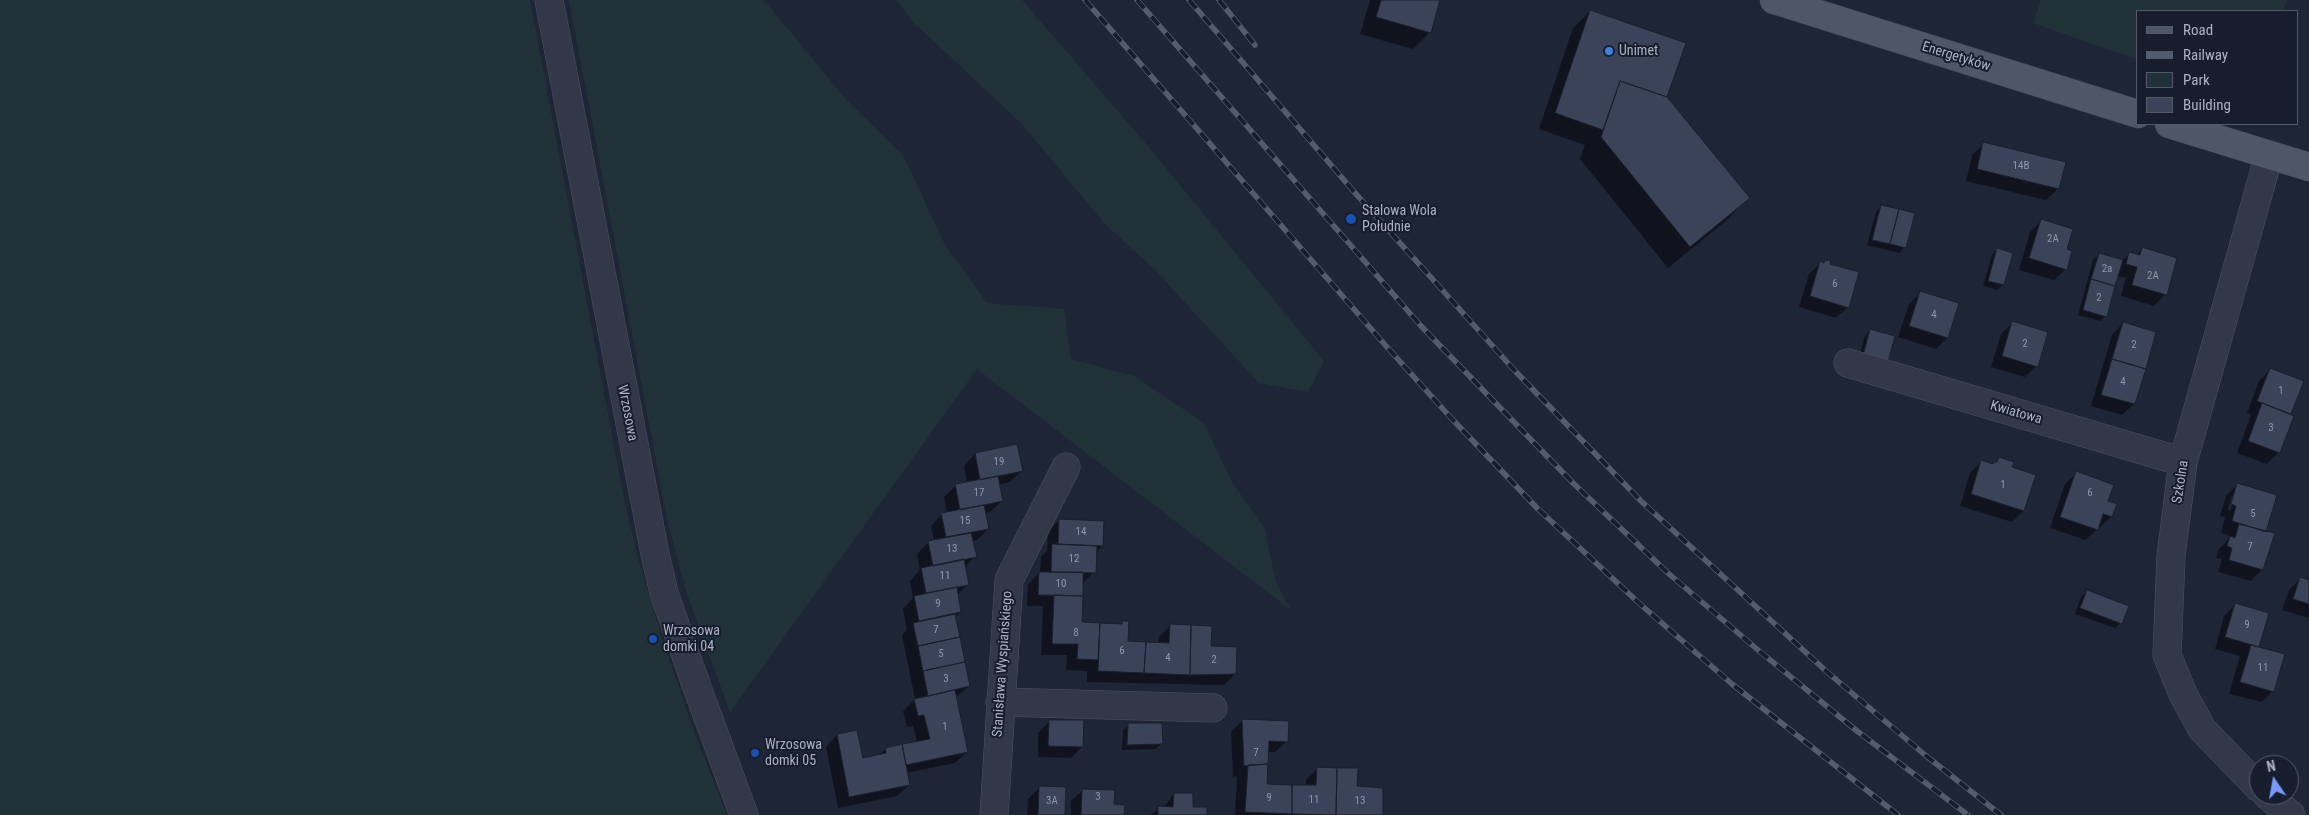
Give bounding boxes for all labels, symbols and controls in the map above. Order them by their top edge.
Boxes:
legend [2136,10,2299,125]
text: Road [2183,21,2213,39]
street label: Energetyków [1920,39,1992,75]
place label: Unimet [1619,43,1658,59]
marker: Unimet [1603,45,1615,57]
text: Railway [2183,46,2228,64]
text: Park [2183,71,2210,89]
text: Building [2183,96,2231,114]
house number: 14B [2013,159,2029,173]
place label: Stalowa Wola Południe [1362,203,1437,236]
marker: Stalowa Wola Południe [1344,212,1358,226]
house number: 2A [2047,232,2059,246]
house number: 2a [2102,262,2112,276]
house number: 2A [2147,269,2159,283]
house number: 6 [1832,277,1838,291]
house number: 2 [2096,291,2102,305]
house number: 4 [1931,308,1937,322]
house number: 2 [2022,337,2028,351]
house number: 2 [2131,338,2137,352]
house number: 4 [2120,375,2126,389]
street label: Wrzosowa [613,383,641,443]
house number: 1 [2278,384,2284,398]
street label: Kwiatowa [1988,398,2044,428]
house number: 3 [2268,421,2274,435]
house number: 19 [994,455,1004,469]
street label: Szkolna [2169,459,2193,505]
house number: 1 [2000,478,2006,492]
house number: 17 [974,486,984,500]
house number: 6 [2087,486,2093,500]
house number: 5 [2250,507,2256,521]
house number: 15 [960,514,970,528]
house number: 14 [1076,525,1086,539]
house number: 7 [2247,540,2253,554]
house number: 13 [947,542,957,556]
house number: 12 [1069,552,1079,566]
house number: 11 [940,569,950,583]
house number: 10 [1056,577,1066,591]
street label: Stanisława Wyspiańskiego [990,590,1016,738]
house number: 9 [935,597,941,611]
house number: 9 [2244,618,2250,632]
place label: Wrzosowa domki 04 [663,623,720,656]
house number: 7 [933,623,939,637]
house number: 8 [1073,626,1079,640]
marker: Wrzosowa domki 04 [647,633,659,645]
house number: 6 [1119,644,1125,658]
house number: 5 [938,647,944,661]
house number: 4 [1165,651,1171,665]
house number: 2 [1211,653,1217,667]
house number: 11 [2258,661,2268,675]
house number: 3 [943,672,949,686]
house number: 1 [942,720,948,734]
place label: Wrzosowa domki 05 [765,737,822,770]
house number: 7 [1253,746,1259,760]
marker: Wrzosowa domki 05 [749,747,761,759]
north arrow [2249,755,2299,805]
text: N [2265,758,2277,775]
house number: 3 [1095,790,1101,804]
house number: 9 [1266,791,1272,805]
house number: 11 [1309,793,1319,807]
house number: 3A [1046,794,1058,808]
house number: 13 [1355,794,1365,808]

